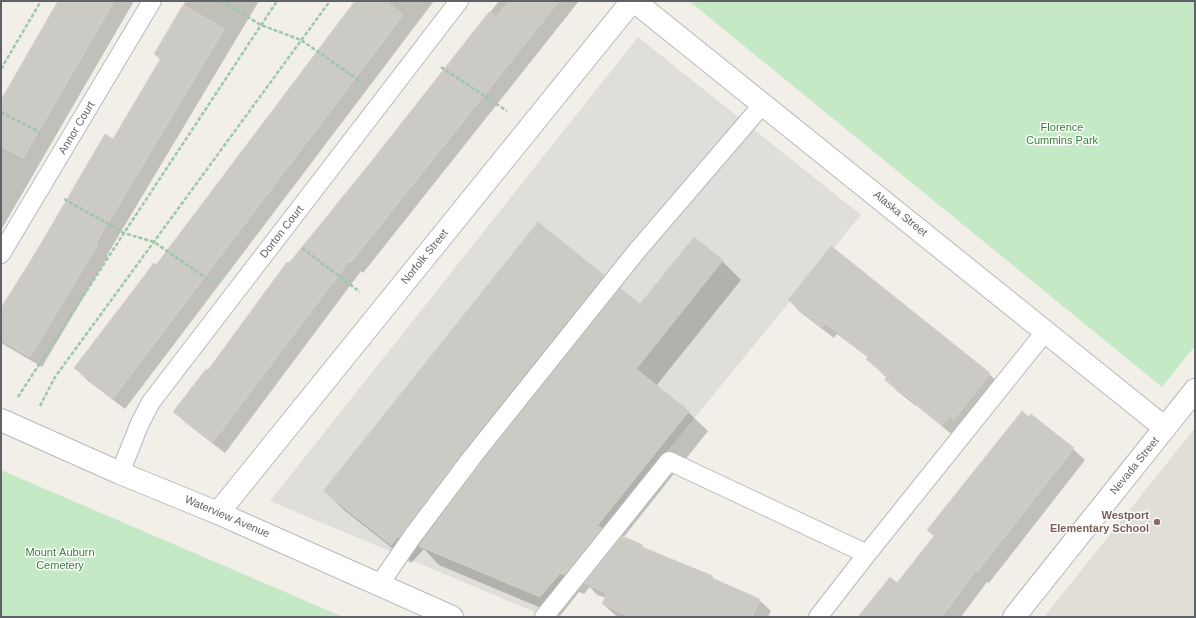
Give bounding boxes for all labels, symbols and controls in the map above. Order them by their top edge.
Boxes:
street label: Annor Court [56,99,98,157]
park label: Florence Cummins Park [1026,121,1098,147]
street label: Alaska Street [870,188,930,240]
street label: Dorton Court [257,203,307,261]
street label: Norfolk Street [399,227,451,287]
street label: Nevada Street [1108,435,1162,497]
street label: Waterview Avenue [182,493,272,541]
place label: Westport Elementary School [1050,509,1149,535]
marker: Westport Elementary School [1152,517,1162,527]
park label: Mount Auburn Cemetery [25,546,95,572]

